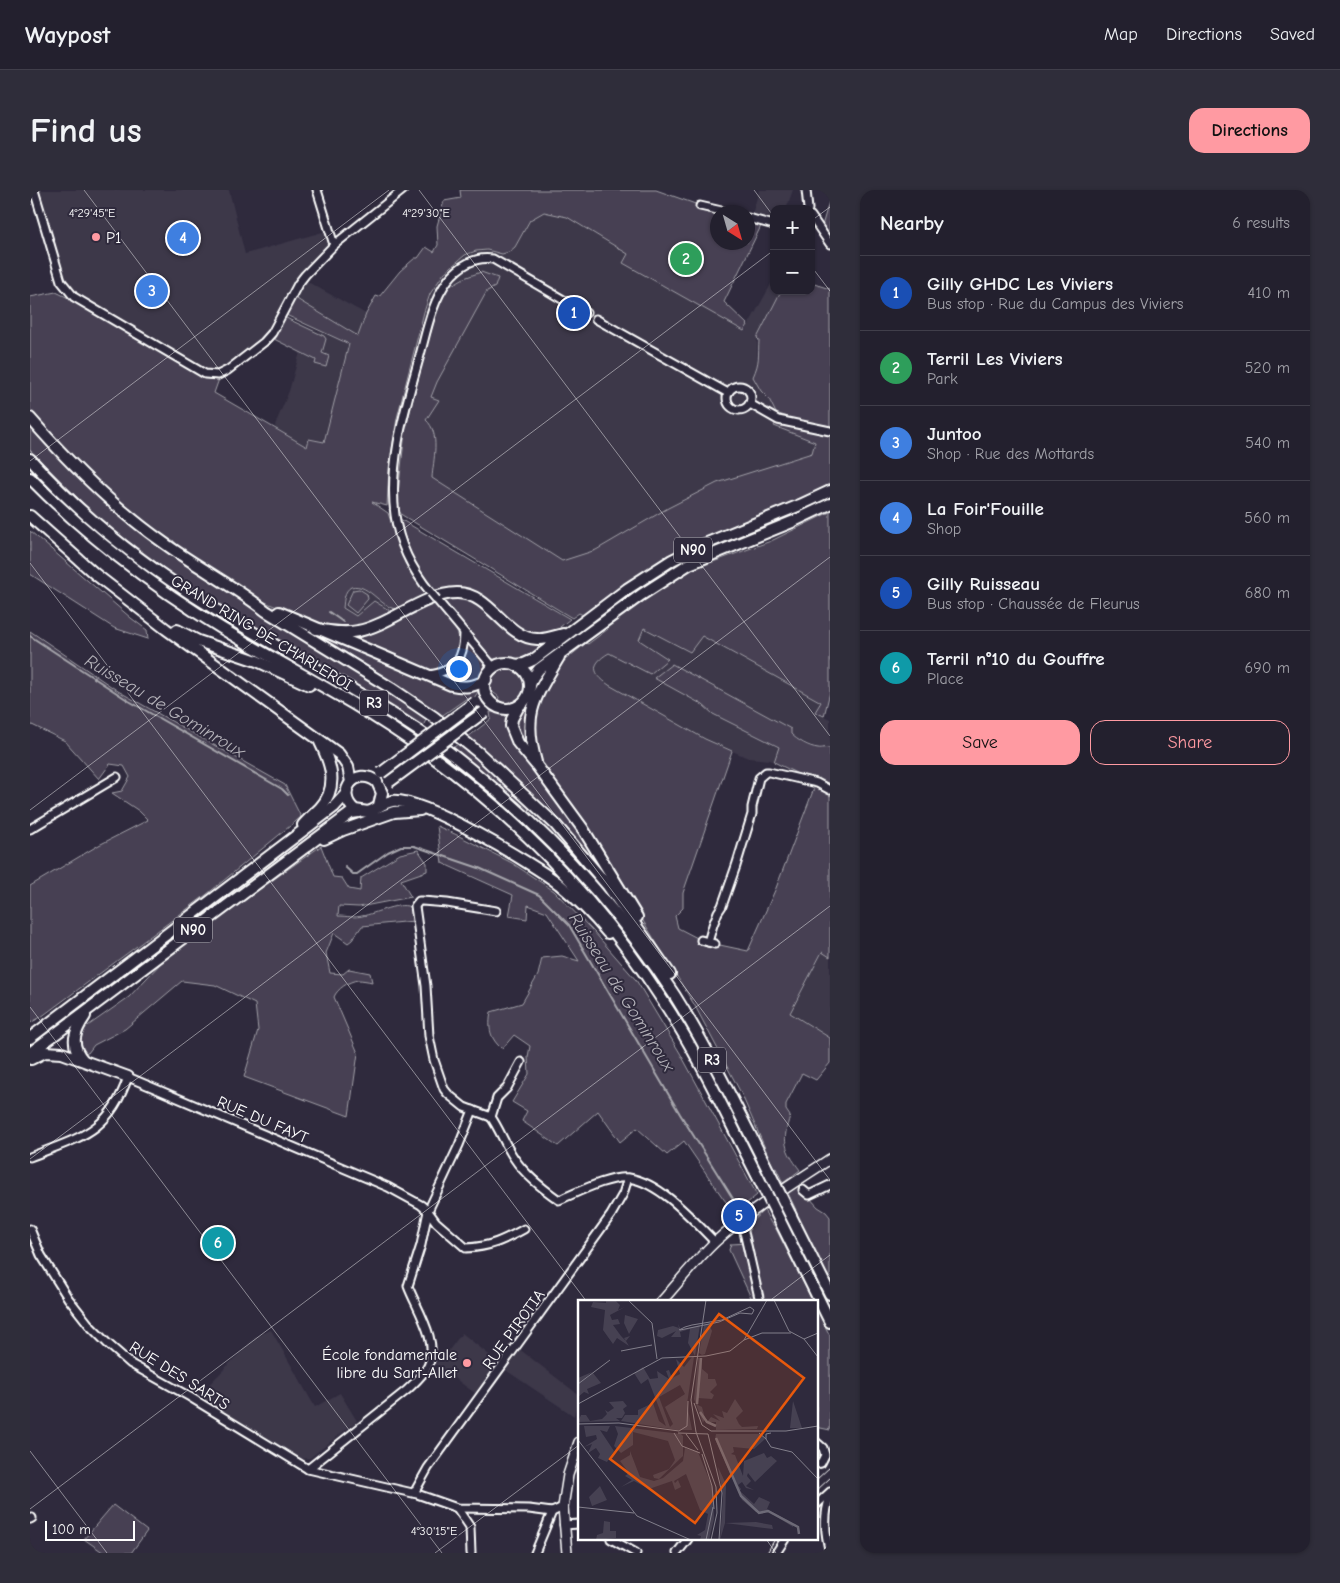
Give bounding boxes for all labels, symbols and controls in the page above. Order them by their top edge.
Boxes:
text: Waypost [25,21,110,49]
text: Map [1104,24,1138,45]
text: Directions [1166,24,1242,45]
text: Saved [1270,24,1315,45]
button: Directions [1189,108,1310,153]
text: Find us [30,110,142,151]
north arrow [710,205,755,250]
map controls [770,205,815,295]
button: + [770,205,815,250]
text: 4°29'45"E [69,206,115,220]
text: 4°29'30"E [402,206,450,220]
text: Nearby [880,211,944,235]
text: 6 results [1232,214,1290,232]
pin: 4 [167,219,199,257]
place label: P1 [106,229,121,247]
marker: P1 [90,231,102,243]
pin: 2 [670,240,702,278]
button: − [770,250,815,295]
pin: 3 [136,272,168,310]
text: Gilly GHDC Les Viviers [927,273,1113,295]
text: 1 [893,284,899,302]
text: 410 m [1248,284,1290,302]
pin: 1 [558,294,590,332]
text: Bus stop · Rue du Campus des Viviers [927,295,1183,313]
text: Terril Les Viviers [927,348,1062,370]
text: 2 [892,359,900,377]
text: 520 m [1245,359,1290,377]
text: Park [927,370,958,388]
text: Juntoo [927,423,982,445]
text: 3 [892,434,900,452]
text: 540 m [1245,434,1290,452]
text: Shop · Rue des Mottards [927,445,1094,463]
text: La Foir'Fouille [927,498,1044,520]
text: 4 [892,509,900,527]
text: 560 m [1244,509,1290,527]
text: Shop [927,520,961,538]
road number: N90 [674,538,712,562]
street label: GRAND RING DE CHARLEROI [168,572,355,694]
text: Gilly Ruisseau [927,573,1040,595]
text: 5 [892,584,900,602]
text: 680 m [1245,584,1290,602]
text: Bus stop · Chaussée de Fleurus [927,595,1140,613]
text: Terril n°10 du Gouffre [927,648,1105,670]
water label: Ruisseau de Gominroux [81,650,250,763]
your location [446,656,472,682]
text: 6 [892,659,900,677]
text: 690 m [1245,659,1290,677]
text: Place [927,670,963,688]
road number: R3 [360,690,388,716]
button: Save [880,720,1080,765]
button: Share [1090,720,1290,765]
water label: Ruisseau de Gominroux [564,909,680,1077]
road number: N90 [174,918,212,942]
road number: R3 [698,1048,726,1072]
street label: RUE DU FAYT [214,1093,312,1147]
pin: 5 [723,1197,755,1235]
pin: 6 [202,1224,234,1262]
street label: RUE PIROTIA [479,1286,549,1373]
inset map [578,1300,818,1540]
street label: RUE DES SARTS [126,1338,233,1414]
place label: École fondamentale libre du Sart-Allet [322,1345,457,1382]
marker: École fondamentale libre du Sart-Allet [461,1357,473,1369]
scale bar [45,1518,135,1541]
text: 100 m [52,1521,91,1538]
text: 4°30'15"E [411,1524,457,1538]

